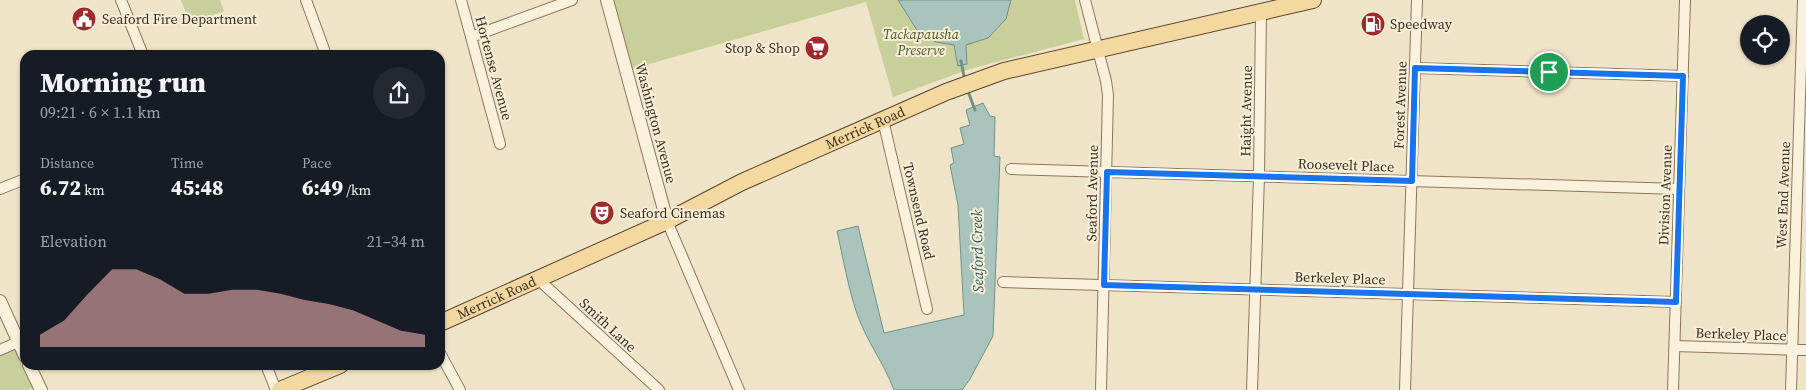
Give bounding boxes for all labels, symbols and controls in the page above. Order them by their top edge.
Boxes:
public building icon: Seaford Fire Department [71,6,97,32]
place label: Seaford Fire Department [102,9,257,29]
fuel station icon: Speedway [1360,11,1386,37]
street label: Hortense Avenue [470,14,518,122]
place label: Speedway [1390,14,1453,34]
map controls [1740,15,1790,65]
button: locate [1740,15,1790,65]
park label: Tackapausha Preserve [883,24,960,60]
supermarket icon: Stop & Shop [804,35,830,61]
place label: Stop & Shop [725,38,800,58]
pin [1528,51,1570,93]
icon: arrive [1535,58,1563,86]
street label: Washington Avenue [630,61,682,185]
street label: Forest Avenue [1388,61,1412,149]
text: Morning run [40,63,206,101]
street label: Haight Avenue [1235,65,1257,157]
button: share [373,67,425,119]
text: 09:21 · 6 × 1.1 km [40,101,161,123]
street label: Merrick Road [822,101,908,154]
street label: West End Avenue [1771,141,1795,249]
street label: Seaford Avenue [1081,144,1103,242]
street label: Division Avenue [1653,144,1677,246]
text: Distance [40,153,94,173]
text: Time [171,153,203,173]
text: Pace [302,153,331,173]
street label: Roosevelt Place [1297,153,1395,177]
street label: Townsend Road [898,161,940,262]
text: 6.72 [40,173,81,202]
text: 45:48 [171,173,224,202]
text: 6:49 [302,173,343,202]
text: km [81,180,105,200]
text: /km [343,180,371,200]
theatre icon: Seaford Cinemas [589,200,615,226]
place label: Seaford Cinemas [620,203,725,223]
water label: Seaford Creek [966,208,988,293]
text: Elevation [40,230,107,252]
text: 21–34 m [367,230,425,252]
street label: Berkeley Place [1294,266,1386,290]
street label: Merrick Road [454,271,539,324]
street label: Smith Lane [575,293,641,357]
street label: Berkeley Place [1695,322,1787,346]

